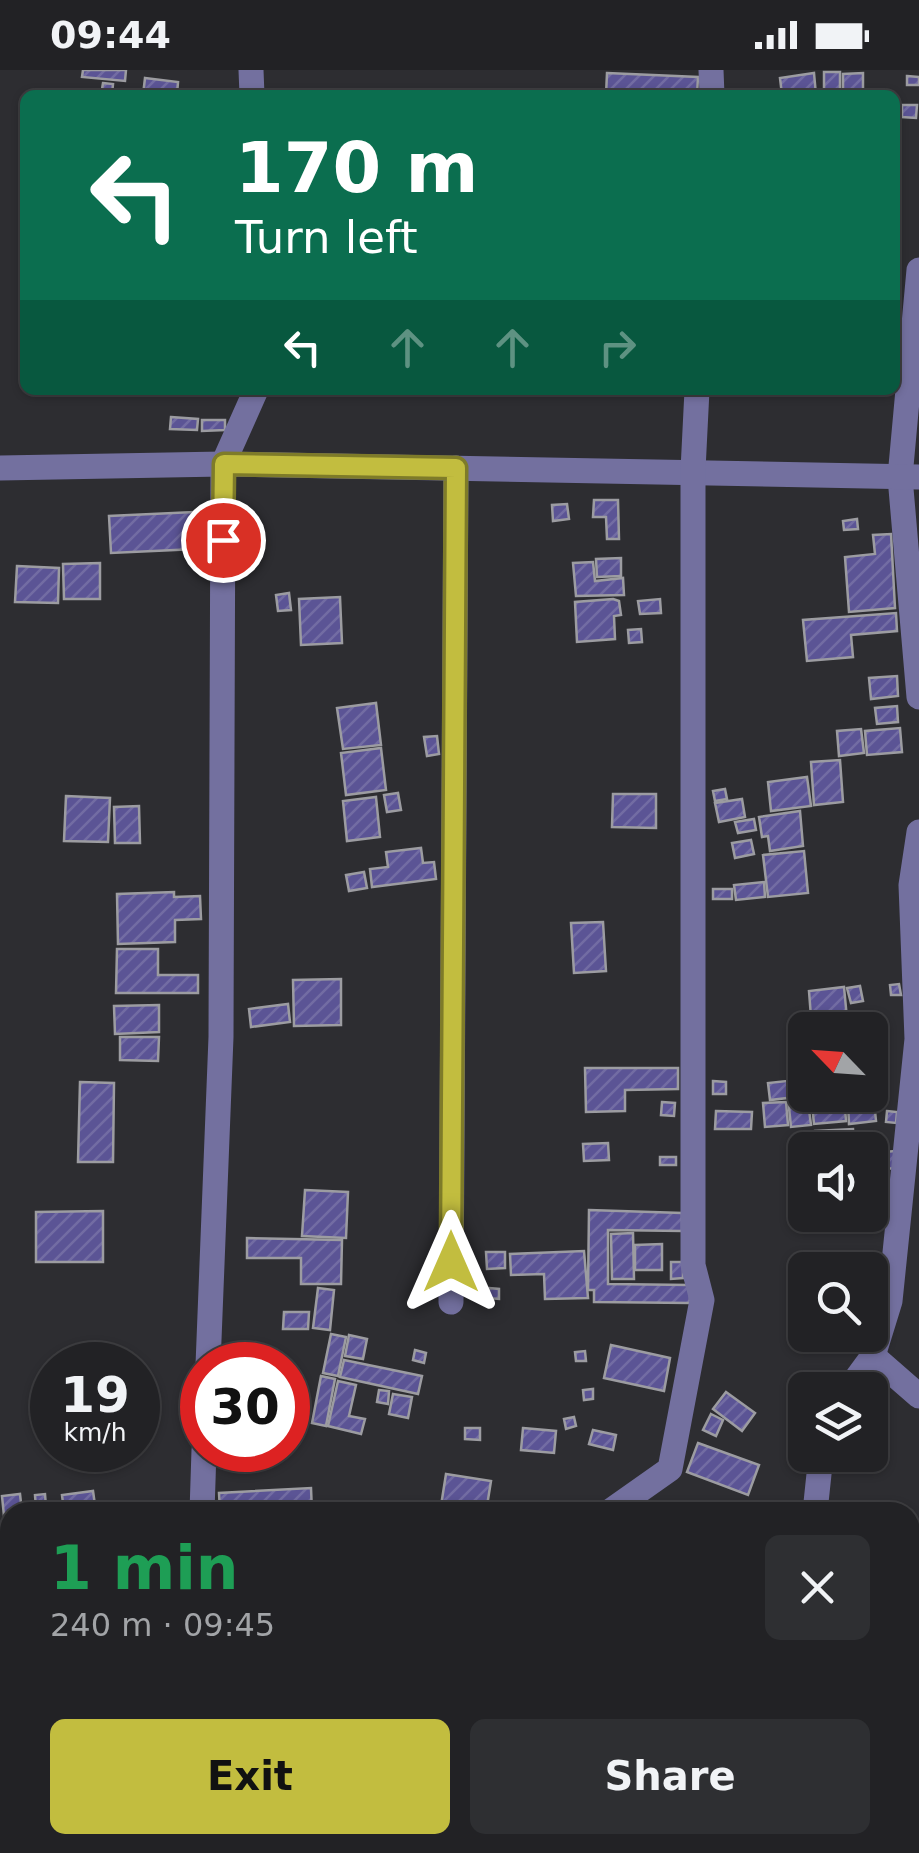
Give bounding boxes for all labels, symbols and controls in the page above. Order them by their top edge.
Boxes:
text: 09:44 [50,13,171,57]
text: 170 m [235,127,478,209]
icon: left [70,130,200,260]
text: Turn left [235,211,418,264]
icon: left [275,320,330,375]
icon: ahead [380,320,435,375]
icon: ahead [485,320,540,375]
icon: right [590,320,645,375]
pin [181,498,266,583]
icon: arrive [196,513,251,568]
north arrow [788,1012,888,1112]
map controls [788,1012,888,1472]
button: sound [788,1132,888,1232]
position arrow [399,1210,503,1314]
button: search [788,1252,888,1352]
speed limit sign: 30 [180,1342,310,1472]
text: 19 [60,1366,130,1424]
button: layers [788,1372,888,1472]
text: km/h [63,1418,127,1447]
text: 1 min [50,1533,238,1603]
button: close [765,1535,870,1640]
text: 240 m · 09:45 [50,1606,275,1644]
button: Exit [50,1719,450,1834]
button: Share [470,1719,870,1834]

